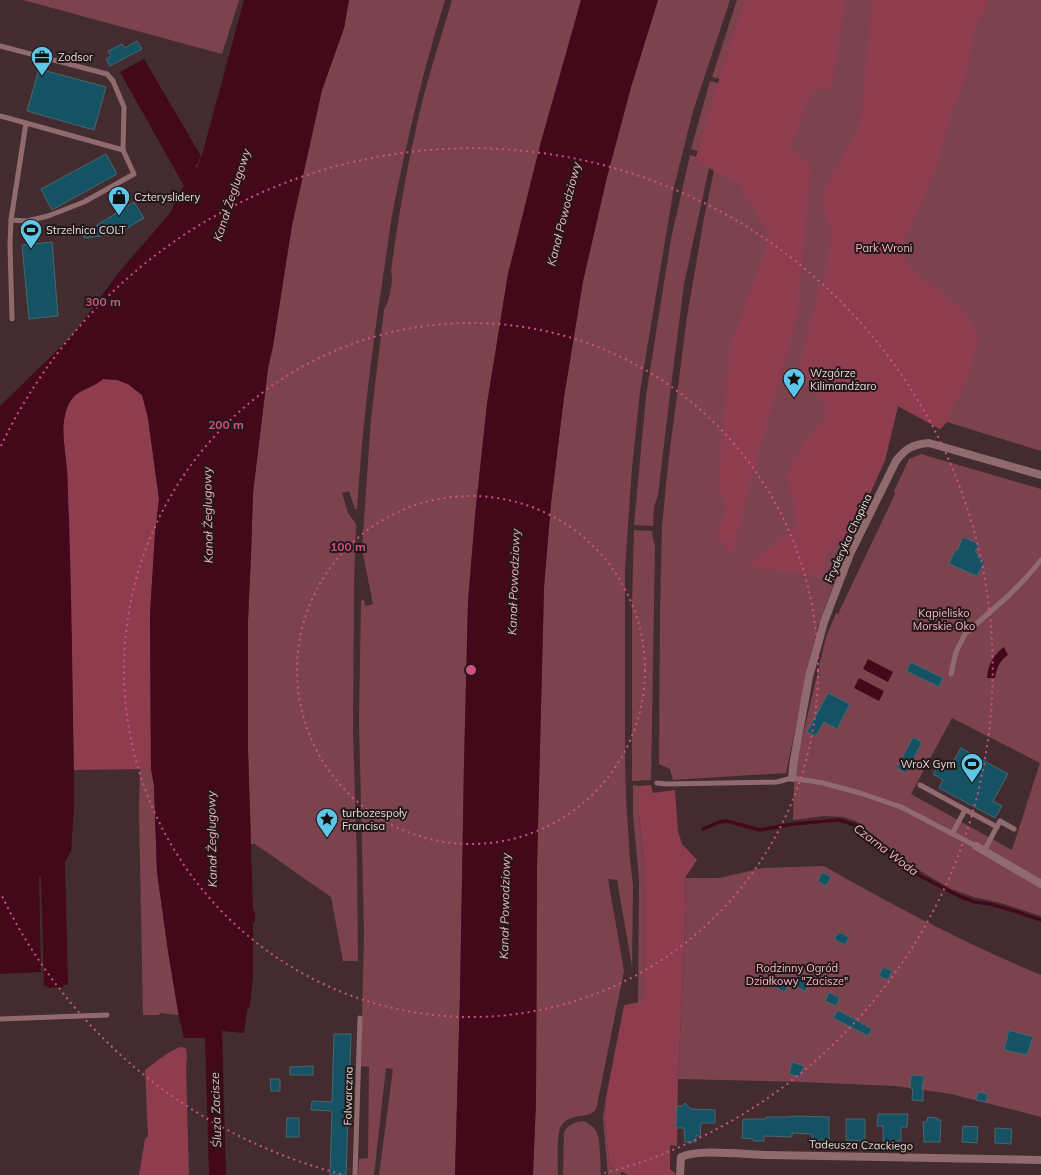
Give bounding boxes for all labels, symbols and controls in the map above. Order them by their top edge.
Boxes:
office icon: Zodsor [29,44,55,77]
place label: Zodsor [58,50,93,64]
water label: Kanał Żeglugowy [209,146,254,243]
water label: Kanał Powodziowy [543,160,584,267]
shop icon: Czteryslidery [106,184,132,217]
place label: Czteryslidery [134,190,200,204]
sports icon: Strzelnica COLT [18,217,44,250]
place label: Strzelnica COLT [46,223,126,237]
park label: Park Wroni [856,241,912,255]
text: 300 m [85,294,121,309]
place icon: Wzgórze Kilimandżaro [781,366,807,399]
place label: Wzgórze Kilimandżaro [810,366,877,393]
text: 200 m [208,417,244,432]
water label: Kanał Żeglugowy [199,466,216,563]
street label: Fryderyka Chopina [821,491,875,585]
water label: Kanał Powodziowy [504,528,523,635]
text: 100 m [330,539,366,554]
park label: Kąpielisko Morskie Oko [913,606,975,633]
centre of rings [464,663,478,677]
sports icon: WroX Gym [959,751,985,784]
place label: WroX Gym [901,757,956,771]
water label: Kanał Żeglugowy [203,790,220,887]
place icon: turbozespoły Francisa [314,806,340,839]
place label: turbozespoły Francisa [342,806,408,833]
water label: Czarna Woda [851,820,922,879]
water label: Kanał Powodziowy [496,852,513,959]
park label: Rodzinny Ogród Działkowy "Zacisze" [746,961,848,988]
street label: Folwarczna [340,1066,356,1126]
water label: Śluza Zacisze [207,1072,224,1148]
street label: Tadeusza Czackiego [809,1137,913,1153]

